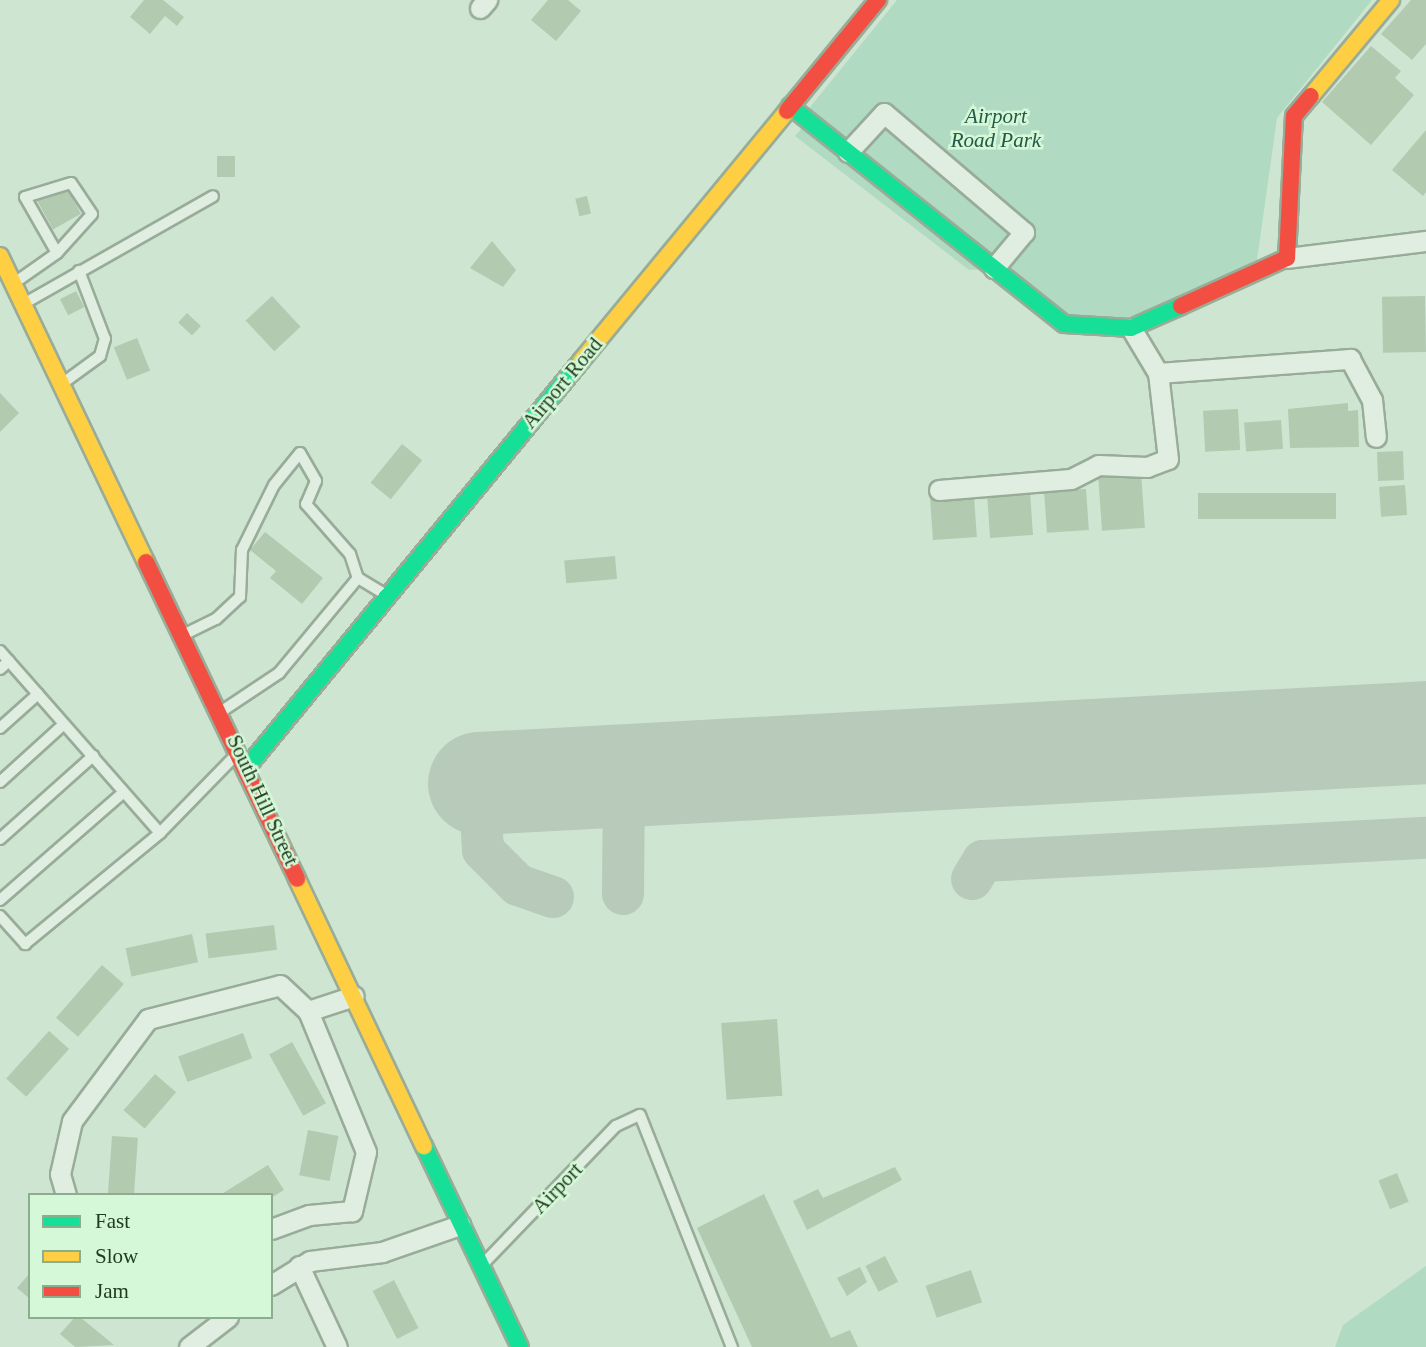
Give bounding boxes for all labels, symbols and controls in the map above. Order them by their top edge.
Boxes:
park label: Airport Road Park [951,103,1041,153]
street label: Airport Road [517,332,607,434]
street label: South Hill Street [222,731,304,869]
street label: Airport [526,1157,588,1219]
legend [28,1193,273,1319]
text: Fast [95,1209,130,1233]
text: Slow [95,1244,138,1268]
text: Jam [95,1279,129,1303]

